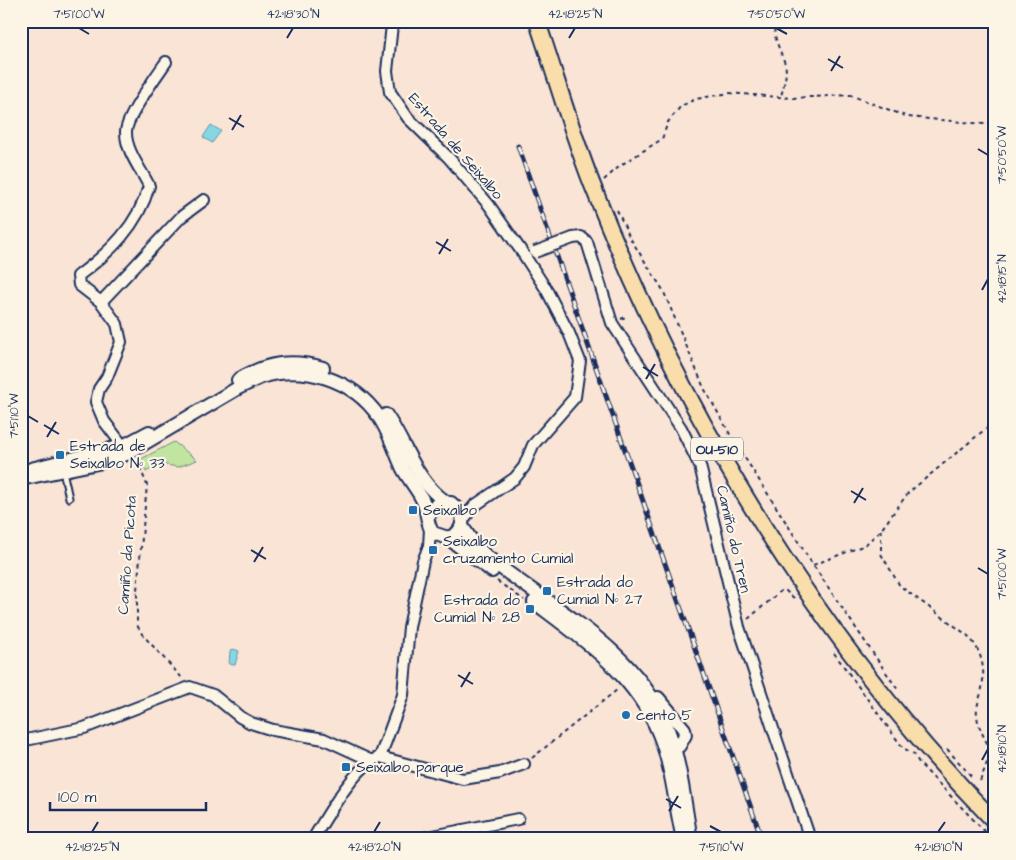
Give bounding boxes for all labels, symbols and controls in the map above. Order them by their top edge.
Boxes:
text: 7°51'00"W [53,6,105,23]
text: 42°18'30"N [267,6,320,23]
text: 42°18'25"N [548,6,603,23]
text: 7°50'50"W [747,6,806,23]
street label: Estrada de Seixalbo [403,88,508,205]
text: 7°50'50"W [994,125,1011,184]
text: 42°18'15"N [994,254,1011,304]
text: 7°51'10"W [6,393,23,439]
place label: Estrada de Seixalbo Nº 33 [70,436,165,474]
road number: OU-510 [691,438,743,460]
marker: Estrada de Seixalbo Nº 33 [54,449,66,461]
street label: Camiño do Tren [711,483,756,595]
street label: Camiño da Picota [113,495,142,615]
place label: Seixalbo [423,500,477,521]
marker: Seixalbo [407,504,419,516]
place label: Seixalbo cruzamento Cumial [443,531,573,569]
marker: Seixalbo cruzamento Cumial [427,544,439,556]
text: 7°51'00"W [994,548,1011,600]
place label: Estrada do Cumial Nº 27 [557,572,642,610]
marker: Estrada do Cumial Nº 27 [541,585,553,597]
place label: Estrada do Cumial Nº 28 [434,590,521,628]
marker: Estrada do Cumial Nº 28 [524,603,536,615]
place label: cento 5 [636,705,693,726]
marker: cento 5 [620,709,632,721]
text: 42°18'10"N [994,724,1011,773]
place label: Seixalbo parque [356,757,464,778]
marker: Seixalbo parque [340,761,352,773]
scale bar [50,780,206,812]
text: 100 m [58,787,97,808]
text: 42°18'25"N [65,839,120,856]
text: 42°18'20"N [347,839,401,856]
text: 7°51'10"W [698,839,744,856]
text: 42°18'10"N [914,839,963,856]

